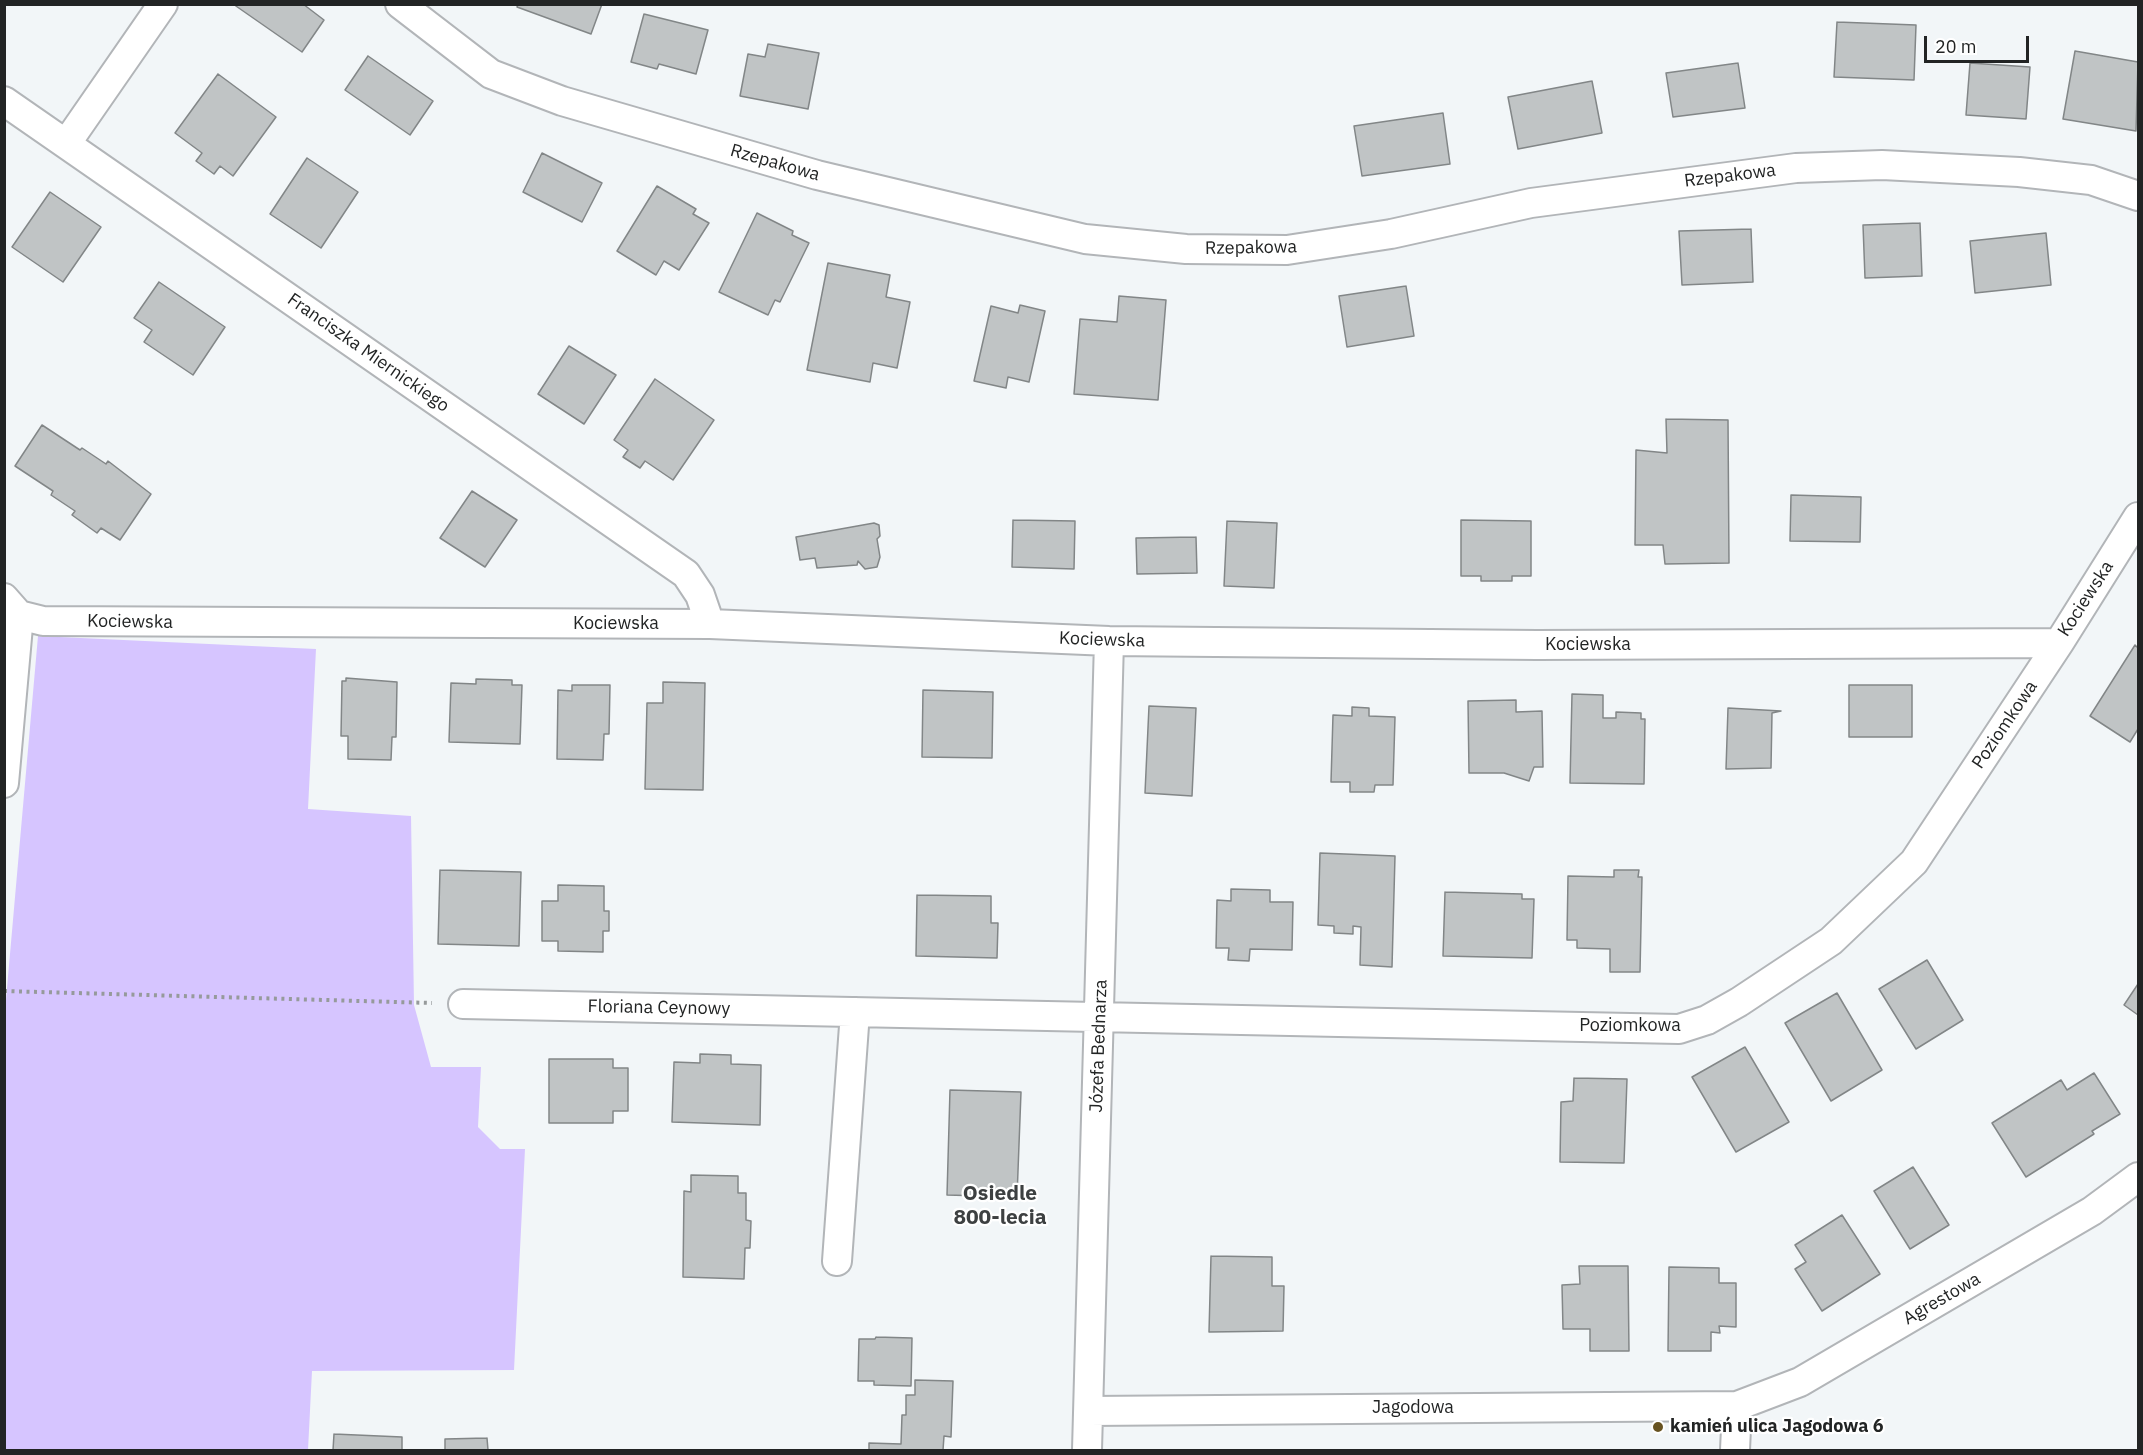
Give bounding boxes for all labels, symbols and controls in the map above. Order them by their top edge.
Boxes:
scale bar [1927,24,2032,62]
text: 20 m [1935,35,1977,58]
street label: Rzepakowa [728,140,822,186]
street label: Rzepakowa [1683,160,1777,192]
street label: Rzepakowa [1205,236,1297,260]
street label: Franciszka Miernickiego [283,289,453,417]
street label: Kociewska [2054,557,2118,641]
street label: Kociewska [87,610,173,634]
street label: Kociewska [573,613,659,635]
street label: Kociewska [1059,628,1145,652]
street label: Kociewska [1545,634,1631,656]
street label: Poziomkowa [1968,677,2042,773]
street label: Józefa Bednarza [1086,979,1112,1113]
street label: Floriana Ceynowy [587,996,731,1020]
street label: Poziomkowa [1579,1015,1681,1037]
district label: Osiedle 800-lecia [953,1181,1047,1231]
street label: Agrestowa [1900,1268,1984,1330]
street label: Jagodowa [1372,1397,1454,1419]
place label: kamień ulica Jagodowa 6 [1670,1416,1883,1438]
marker: kamień ulica Jagodowa 6 [1651,1420,1665,1434]

